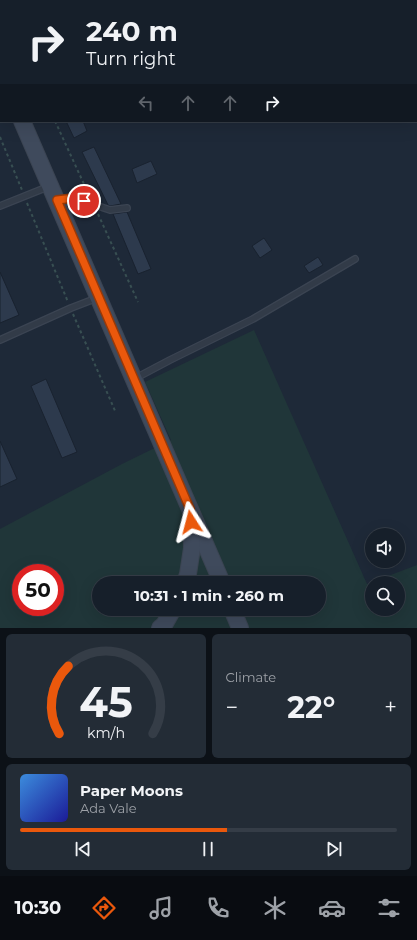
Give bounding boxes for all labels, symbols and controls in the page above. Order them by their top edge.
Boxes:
text: 240 m [86,14,178,48]
icon: right [20,16,72,68]
text: Turn right [86,48,176,70]
icon: left [135,92,157,114]
icon: ahead [177,92,199,114]
icon: ahead [219,92,241,114]
icon: right [261,92,283,114]
pin [67,184,101,218]
icon: arrive [73,190,95,212]
position arrow [170,501,212,543]
map controls [365,528,405,616]
button: sound [365,528,405,568]
speed limit sign: 50 [12,564,64,616]
button: search [365,576,405,616]
text: 10:31 · 1 min · 260 m [134,586,284,605]
text: Climate [226,669,276,685]
text: 45 [79,677,132,727]
text: 22° [287,689,335,726]
text: − [226,694,238,721]
text: + [384,694,397,721]
text: km/h [87,724,125,742]
text: Paper Moons [80,781,183,800]
text: Ada Vale [80,800,137,816]
icon: previous [72,838,94,860]
icon: pause [197,838,219,860]
icon: next [323,838,345,860]
icon: directions [90,894,118,922]
icon: music [147,894,175,922]
icon: phone [204,894,232,922]
icon: climate [261,894,289,922]
icon: car [318,894,346,922]
icon: filters [375,894,403,922]
text: 10:30 [14,897,61,919]

